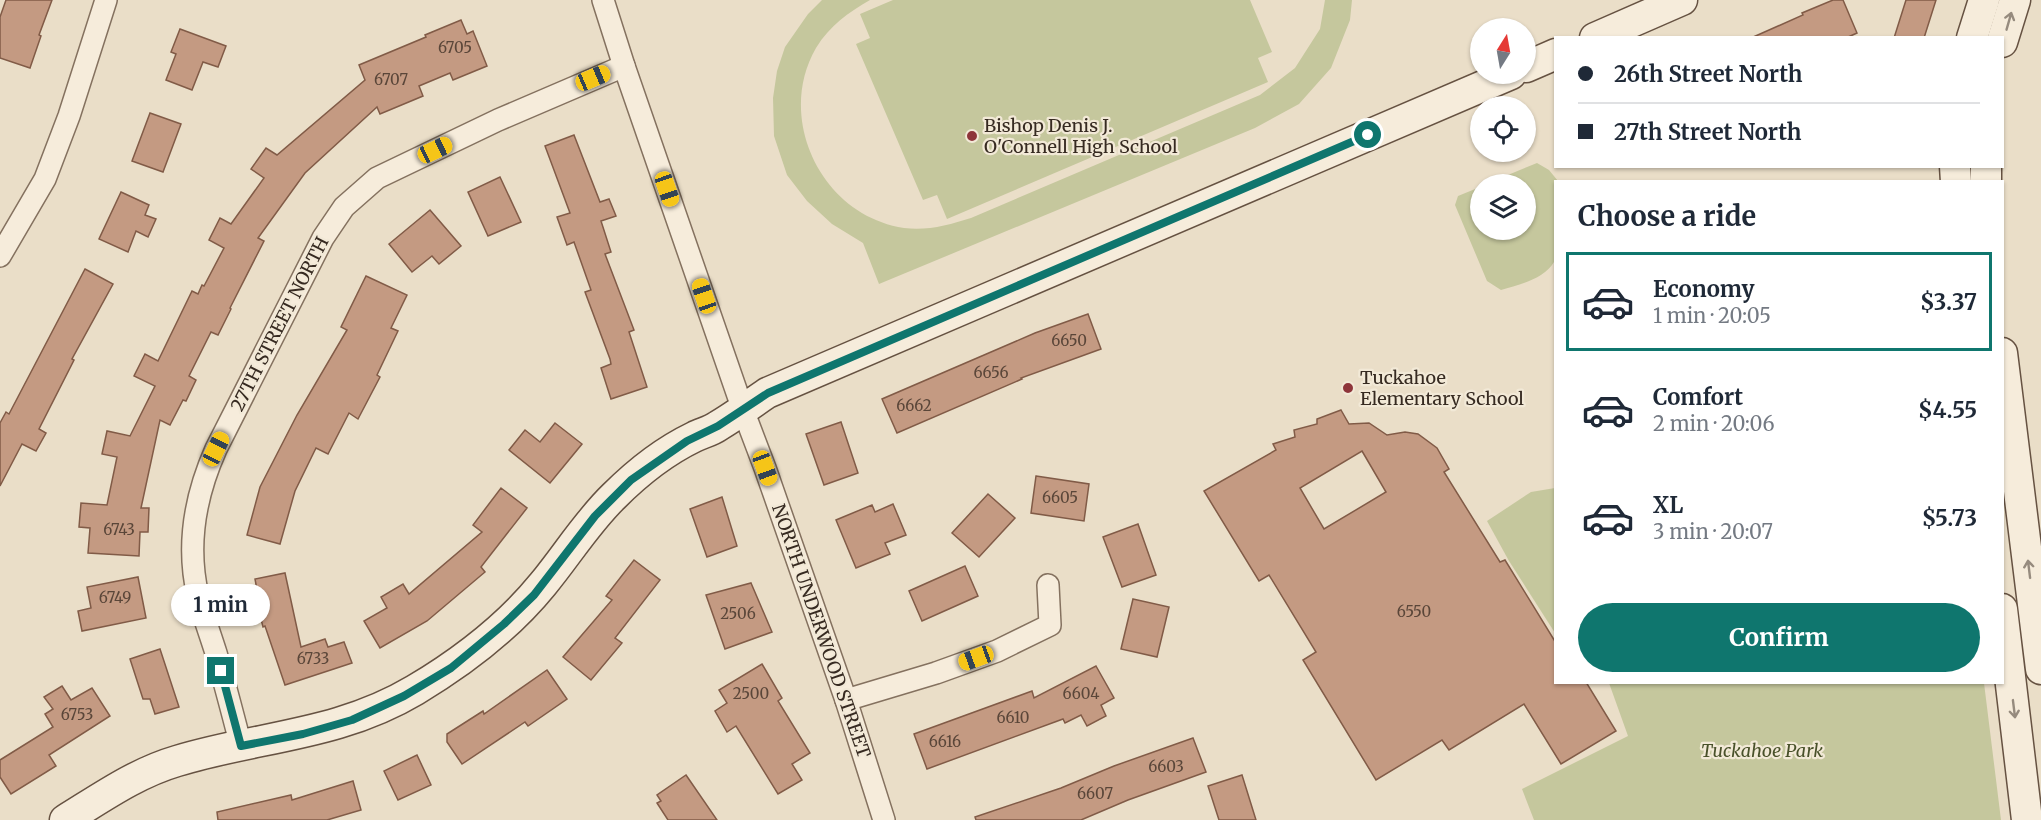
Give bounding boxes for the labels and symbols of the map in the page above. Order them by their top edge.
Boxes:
one-way arrow [2004,12,2015,31]
north arrow [1470,18,1536,84]
house number: 6705 [438,38,472,57]
car [573,63,613,93]
house number: 6707 [374,70,408,89]
place label: Bishop Denis J. O'Connell High School [984,114,1178,158]
route start [1354,121,1381,148]
marker: Bishop Denis J. O'Connell High School [965,129,979,143]
car [415,134,455,166]
car [653,169,681,209]
street label: 27TH STREET NORTH [226,233,334,415]
car [690,276,718,316]
house number: 6650 [1051,331,1087,350]
house number: 6656 [973,363,1009,382]
place label: Tuckahoe Elementary School [1360,366,1524,410]
marker: Tuckahoe Elementary School [1341,381,1355,395]
house number: 6662 [896,396,932,415]
car [200,429,232,469]
car [750,448,780,488]
house number: 6605 [1042,488,1078,507]
street label: NORTH UNDERWOOD STREET [767,501,876,761]
house number: 6743 [103,520,135,539]
one-way arrow [2023,559,2034,579]
callout: 1 min [172,584,270,626]
house number: 6749 [99,588,131,607]
house number: 6550 [1397,602,1431,621]
house number: 2506 [720,604,756,623]
car [956,643,996,673]
house number: 6733 [297,649,329,668]
route end [207,657,234,684]
house number: 2500 [733,684,769,703]
house number: 6604 [1063,684,1099,703]
one-way arrow [2009,699,2020,718]
house number: 6753 [61,705,93,724]
house number: 6610 [997,708,1029,727]
house number: 6616 [929,732,961,751]
park label: Tuckahoe Park [1701,739,1823,762]
house number: 6603 [1148,757,1184,776]
house number: 6607 [1077,784,1113,803]

